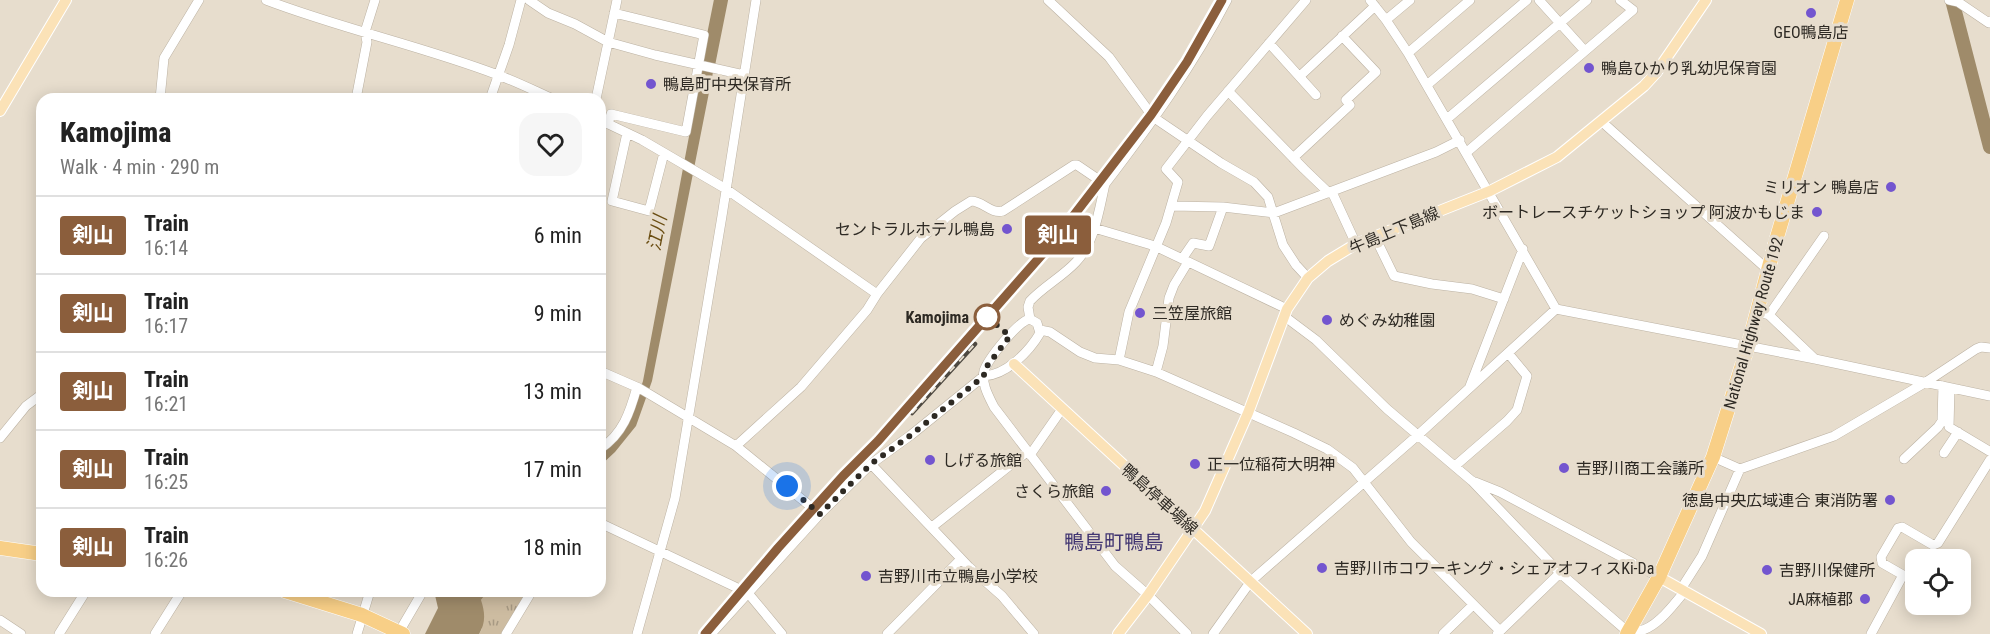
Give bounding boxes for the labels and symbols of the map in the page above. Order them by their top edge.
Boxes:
marker: GEO鴨島店 [1804,6,1818,20]
place label: GEO鴨島店 [1773,23,1849,42]
place label: 鴨島ひかり乳幼児保育園 [1601,59,1777,78]
marker: 鴨島ひかり乳幼児保育園 [1582,61,1596,75]
place label: 鴨島町中央保育所 [663,75,791,94]
marker: 鴨島町中央保育所 [644,77,658,91]
place label: ミリオン 鴨島店 [1763,178,1879,197]
marker: ミリオン 鴨島店 [1884,180,1898,194]
street label: 牛島上下島線 [1346,203,1442,258]
place label: ボートレースチケットショップ 阿波かもじま [1482,203,1805,222]
marker: ボートレースチケットショップ 阿波かもじま [1810,205,1824,219]
water label: 江川 [643,211,671,253]
line badge: 剣山 [1031,216,1085,254]
place label: セントラルホテル鴨島 [835,220,995,239]
marker: セントラルホテル鴨島 [1000,222,1014,236]
street label: National Highway Route 192 [1720,235,1787,411]
marker: Kamojima [974,304,1000,330]
place label: 三笠屋旅館 [1152,304,1232,323]
marker: 三笠屋旅館 [1133,306,1147,320]
place label: Kamojima [905,308,969,327]
place label: めぐみ幼稚園 [1339,311,1435,330]
marker: めぐみ幼稚園 [1320,313,1334,327]
place label: しげる旅館 [942,451,1022,470]
marker: しげる旅館 [923,453,937,467]
place label: 正一位稲荷大明神 [1207,455,1335,474]
marker: 正一位稲荷大明神 [1188,457,1202,471]
place label: 吉野川商工会議所 [1576,459,1704,478]
street label: 鴨島停車場線 [1118,460,1202,539]
marker: 吉野川商工会議所 [1557,461,1571,475]
your location [772,471,802,501]
place label: さくら旅館 [1014,482,1094,501]
marker: さくら旅館 [1099,484,1113,498]
place label: 徳島中央広域連合 東消防署 [1682,491,1878,510]
marker: 徳島中央広域連合 東消防署 [1883,493,1897,507]
district label: 鴨島町鴨島 [1064,530,1164,554]
place label: 吉野川市コワーキング・シェアオフィスKi-Da [1334,559,1654,578]
marker: 吉野川市コワーキング・シェアオフィスKi-Da [1315,561,1329,575]
place label: 吉野川保健所 [1779,561,1875,580]
marker: 吉野川保健所 [1760,563,1774,577]
place label: 吉野川市立鴨島小学校 [878,567,1038,586]
marker: 吉野川市立鴨島小学校 [859,569,873,583]
place label: JA麻植郡 [1788,590,1853,609]
marker: JA麻植郡 [1858,592,1872,606]

